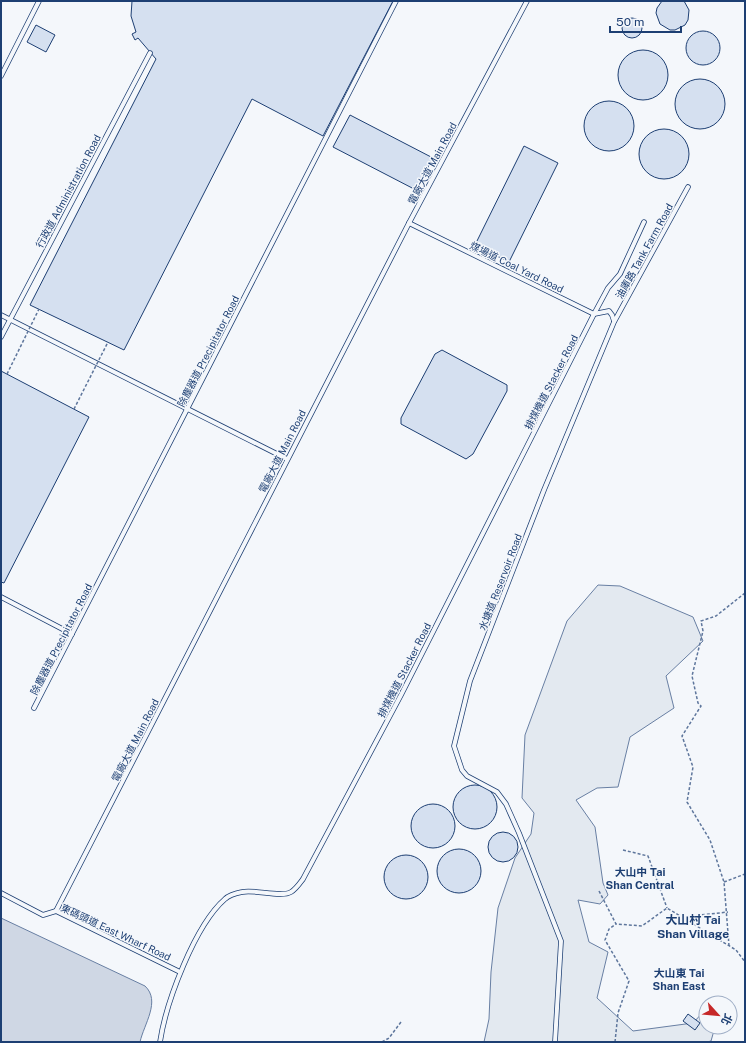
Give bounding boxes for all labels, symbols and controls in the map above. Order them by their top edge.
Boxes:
scale bar [610,8,681,34]
text: 50 m [616,15,644,29]
street label: 電廠大道 Main Road [405,120,459,206]
street label: 行政道 Administration Road [33,132,103,250]
street label: 油庫路 Tank Farm Road [613,201,675,301]
street label: 煤場道 Coal Yard Road [468,239,566,295]
street label: 除塵器道 Precipitator Road [175,293,241,409]
street label: 排煤機道 Stacker Road [522,333,580,431]
street label: 電廠大道 Main Road [256,408,308,494]
street label: 水塘道 Reservoir Road [476,532,524,632]
street label: 除塵器道 Precipitator Road [28,581,94,697]
street label: 排煤機道 Stacker Road [375,621,433,719]
street label: 電廠大道 Main Road [109,697,161,783]
district label: 大山中 Tai Shan Central [606,866,675,891]
street label: 東碼頭道 East Wharf Road [59,901,173,963]
district label: 大山村 Tai Shan Village [657,913,729,941]
district label: 大山東 Tai Shan East [653,967,706,992]
north arrow [698,995,738,1035]
text: 北 [719,1012,735,1027]

